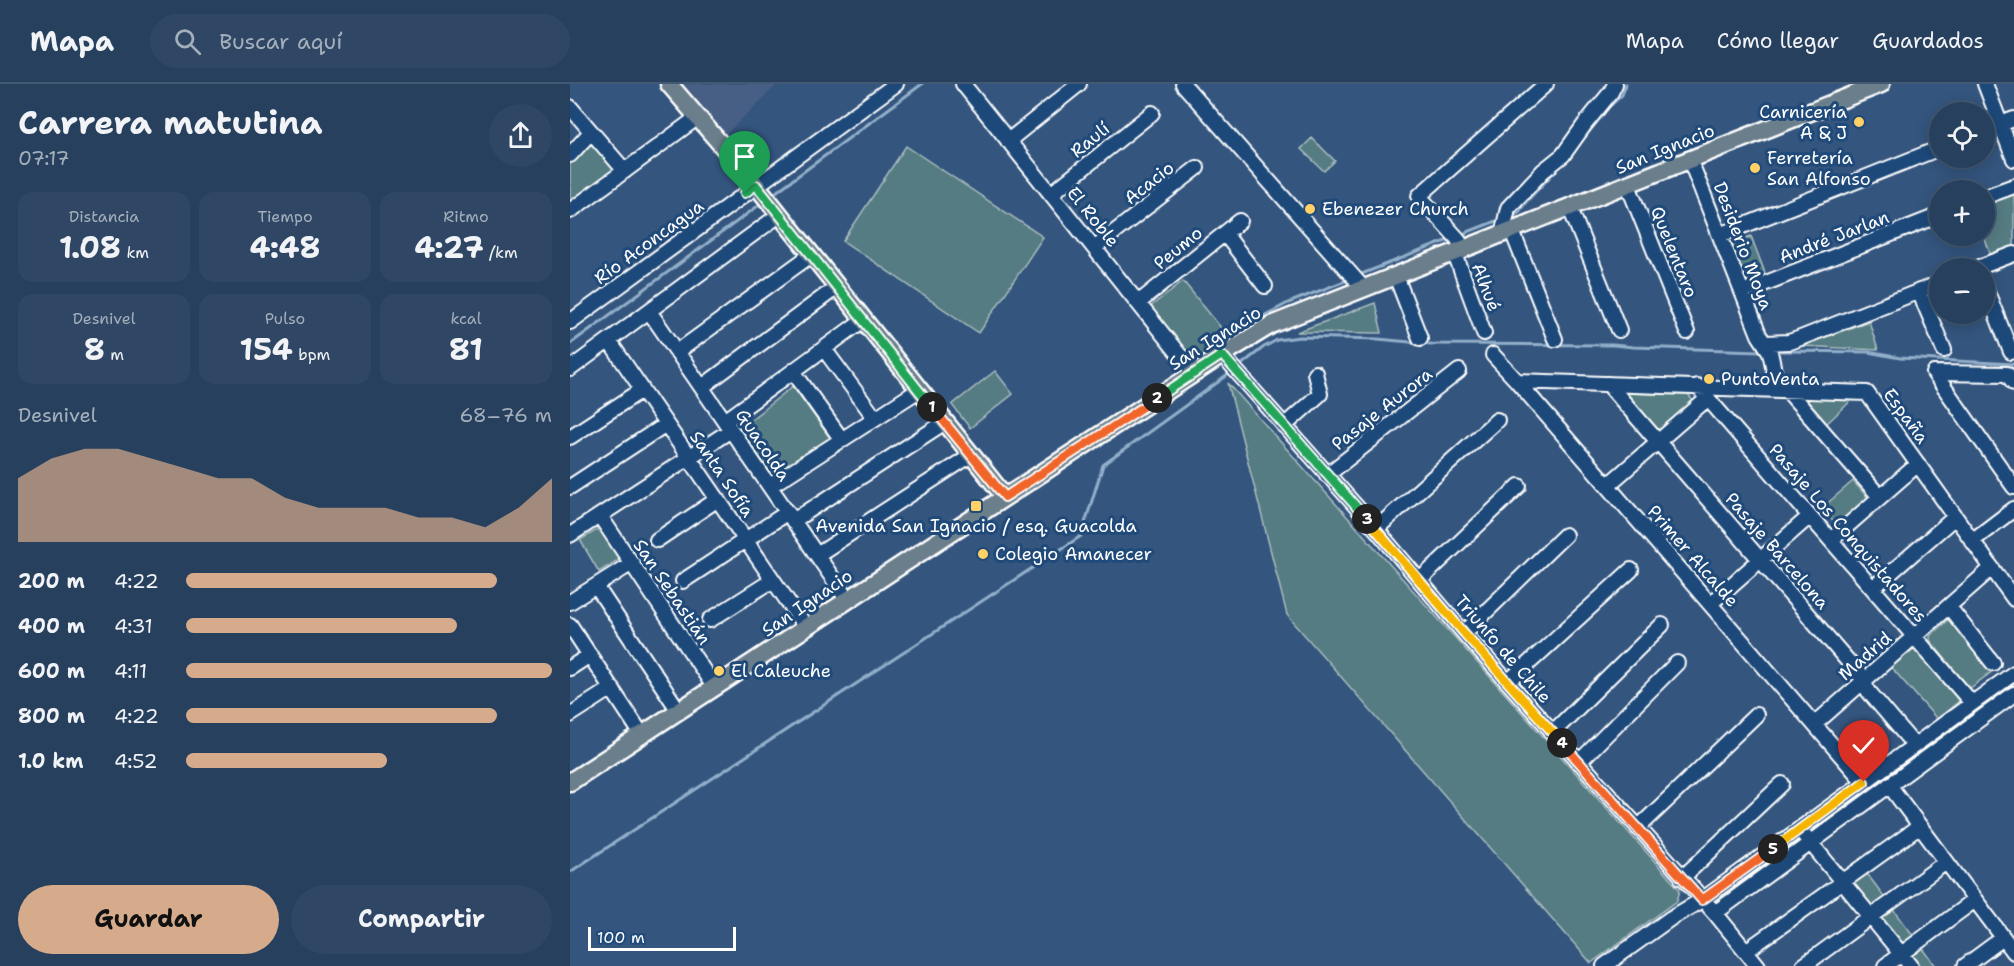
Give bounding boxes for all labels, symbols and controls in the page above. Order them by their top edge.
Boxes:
search box [150,14,570,68]
text: Mapa [30,22,114,60]
icon: search [171,25,204,58]
text: Buscar aquí [219,27,342,56]
text: Mapa [1626,27,1684,55]
text: Cómo llegar [1717,27,1839,55]
text: Guardados [1872,27,1984,55]
text: Carrera matutina [18,100,323,145]
place label: Carnicería A & J [1759,100,1847,145]
map controls [1929,102,1995,324]
button: locate [1929,102,1995,168]
button: share [489,104,552,167]
marker: Carnicería A & J [1852,115,1866,129]
street label: Raulí [1065,117,1115,163]
street label: San Ignacio [1612,118,1718,180]
pin [719,131,770,193]
icon: arrive [728,140,761,173]
text: 07:17 [18,145,70,171]
place label: Ferretería San Alfonso [1767,146,1871,191]
street label: Acacio [1119,156,1179,210]
marker: Ferretería San Alfonso [1748,161,1762,175]
street label: Desiderio Moya [1708,179,1778,313]
button: + [1929,180,1995,246]
street label: El Roble [1061,182,1125,252]
street label: Río Aconcagua [589,194,709,290]
place label: Ebenezer Church [1322,197,1469,221]
marker: Ebenezer Church [1303,202,1317,216]
street label: Quelentaro [1645,203,1703,301]
street label: André Jarlan [1775,205,1893,269]
text: Distancia [69,206,139,227]
text: Tiempo [257,206,313,227]
text: Ritmo [443,206,489,227]
street label: Peumo [1149,221,1207,275]
text: 1.08 [59,227,121,268]
text: 4:48 [250,227,320,268]
text: 4:27 [414,227,484,268]
text: km [121,242,149,263]
text: /km [484,242,518,263]
button: − [1929,258,1995,324]
street label: Alhué [1466,259,1506,315]
street label: San Ignacio [1164,300,1266,376]
text: Desnivel [73,308,136,329]
text: Pulso [265,308,305,329]
text: kcal [450,308,482,329]
text: 8 [84,329,105,370]
text: 154 [240,329,293,370]
text: 81 [449,329,483,370]
text: m [105,344,124,365]
text: bpm [293,344,330,365]
street label: Pasaje Aurora [1327,362,1437,456]
place label: PuntoVenta [1721,367,1820,391]
marker: PuntoVenta [1702,372,1716,386]
pin: 2 [1142,383,1172,413]
street label: España [1878,383,1934,449]
text: 2 [1151,387,1163,408]
pin: 1 [917,392,947,422]
text: 1 [928,396,936,417]
text: Desnivel [18,402,97,428]
text: 68–76 m [460,402,552,428]
street label: Guacolda [730,404,796,486]
street label: Santa Sofía [684,426,760,522]
street label: Pasaje Los Conquistadores [1764,438,1932,628]
street label: Pasaje Barcelona [1720,488,1834,614]
marker: Avenida San Ignacio / esq. Guacolda [969,499,983,513]
street label: Primer Alcalde [1642,500,1744,612]
pin: 3 [1352,504,1382,534]
text: 3 [1361,508,1373,529]
place label: Avenida San Ignacio / esq. Guacolda [815,514,1137,538]
street label: San Sebastián [628,534,716,650]
place label: Colegio Amanecer [995,542,1152,566]
marker: Colegio Amanecer [976,547,990,561]
street label: San Ignacio [757,564,857,642]
text: 200 m [18,568,85,594]
text: 4:22 [114,568,159,594]
street label: Triunfo de Chile [1449,590,1557,708]
text: 400 m [18,613,85,639]
text: 4:31 [114,613,153,639]
street label: Madrid [1833,626,1897,686]
text: 600 m [18,658,85,684]
text: 4:11 [114,658,147,684]
place label: El Caleuche [731,659,831,683]
marker: El Caleuche [712,664,726,678]
text: 800 m [18,703,85,729]
text: 4:22 [114,703,159,729]
pin [1838,720,1889,782]
pin: 4 [1547,728,1577,758]
icon: check [1847,729,1880,762]
text: 4 [1556,732,1568,753]
text: 1.0 km [18,748,83,774]
text: 4:52 [114,748,157,774]
pin: 5 [1758,834,1788,864]
text: 5 [1768,838,1778,859]
button: Guardar [18,885,279,954]
button: Compartir [291,885,552,954]
scale bar [588,924,736,952]
text: 100 m [597,927,645,948]

